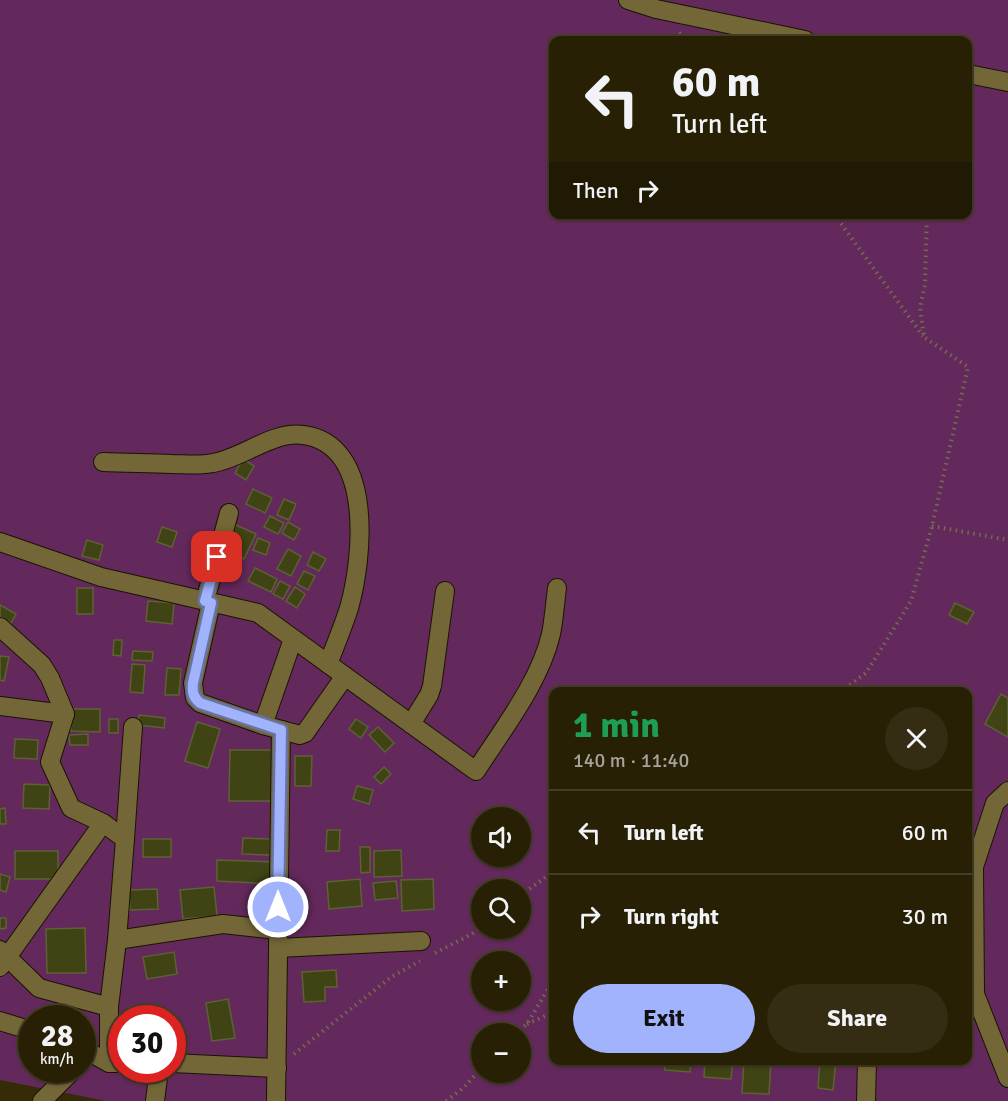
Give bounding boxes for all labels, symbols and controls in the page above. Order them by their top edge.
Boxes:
text: 60 m [672,57,761,108]
icon: left [573,60,651,138]
text: Turn left [672,108,767,141]
icon: right [631,174,664,207]
text: Then [573,177,619,204]
pin [191,531,242,582]
icon: arrive [200,540,233,573]
text: 1 min [573,703,660,748]
button: close [885,707,948,770]
text: 140 m · 11:40 [573,748,689,773]
map controls [471,807,531,1083]
button: sound [471,807,531,867]
icon: left [573,816,606,849]
text: Turn left [624,819,704,846]
text: 60 m [902,819,948,846]
position arrow [246,875,310,939]
button: search [471,879,531,939]
icon: right [573,900,606,933]
text: Turn right [624,903,719,930]
text: 30 m [902,903,948,930]
button: + [471,951,531,1011]
button: Exit [573,984,755,1053]
button: Share [767,984,948,1053]
speed limit sign: 30 [108,1005,186,1083]
text: 28 [41,1018,73,1055]
button: − [471,1023,531,1083]
text: km/h [40,1050,74,1068]

